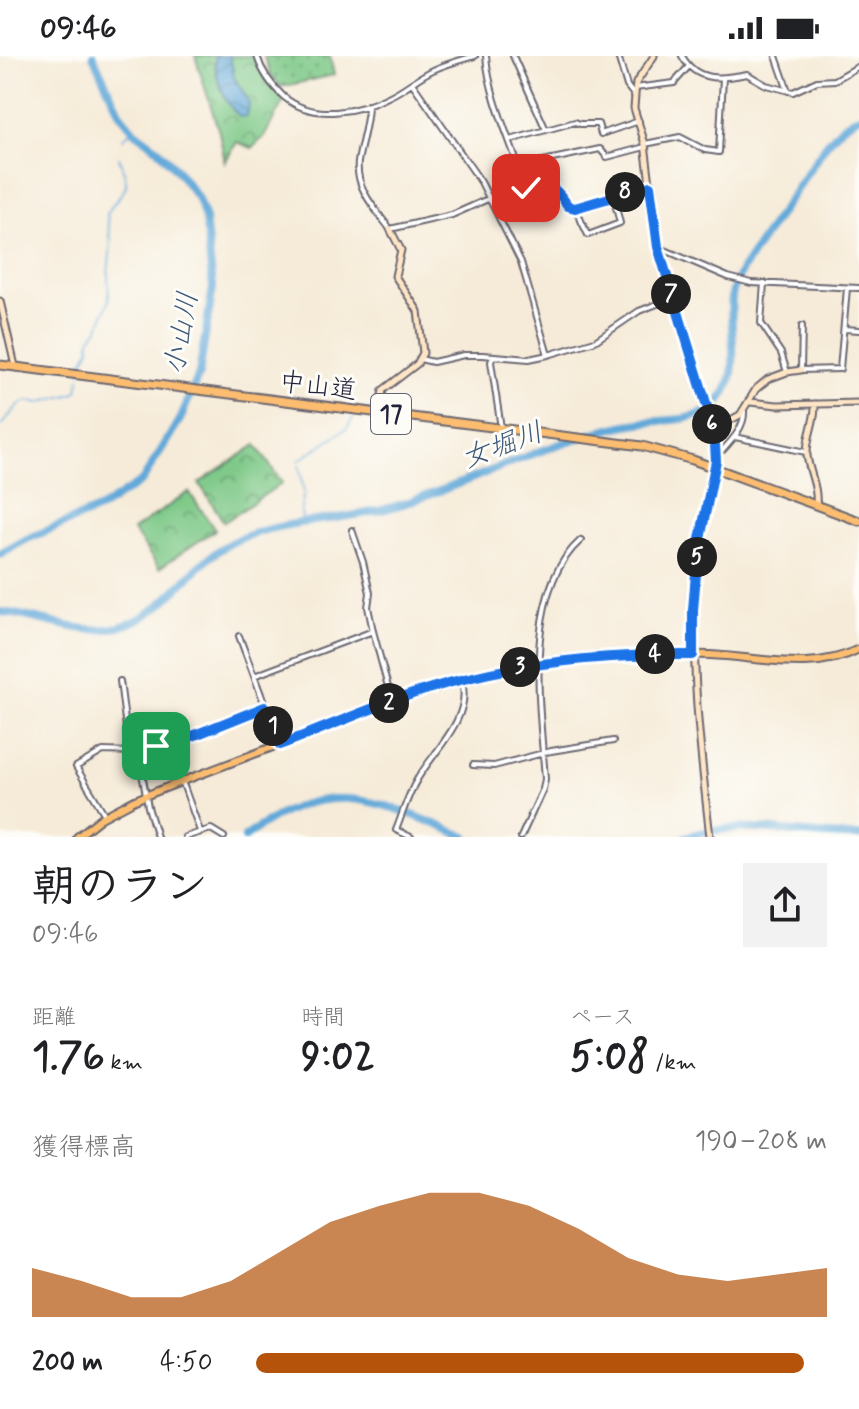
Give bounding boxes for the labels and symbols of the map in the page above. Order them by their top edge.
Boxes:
pin [492,154,560,222]
pin: 8 [605,172,645,212]
pin: 7 [651,274,691,314]
water label: 小山川 [157,289,208,378]
street label: 中山道 [277,365,359,409]
road number: 17 [371,394,411,434]
pin: 6 [692,404,732,444]
water label: 女堀川 [457,415,549,478]
pin: 5 [677,537,717,577]
pin: 4 [635,634,675,674]
pin: 3 [500,647,540,687]
pin: 2 [369,683,409,723]
pin: 1 [253,706,293,746]
pin [122,712,190,780]

